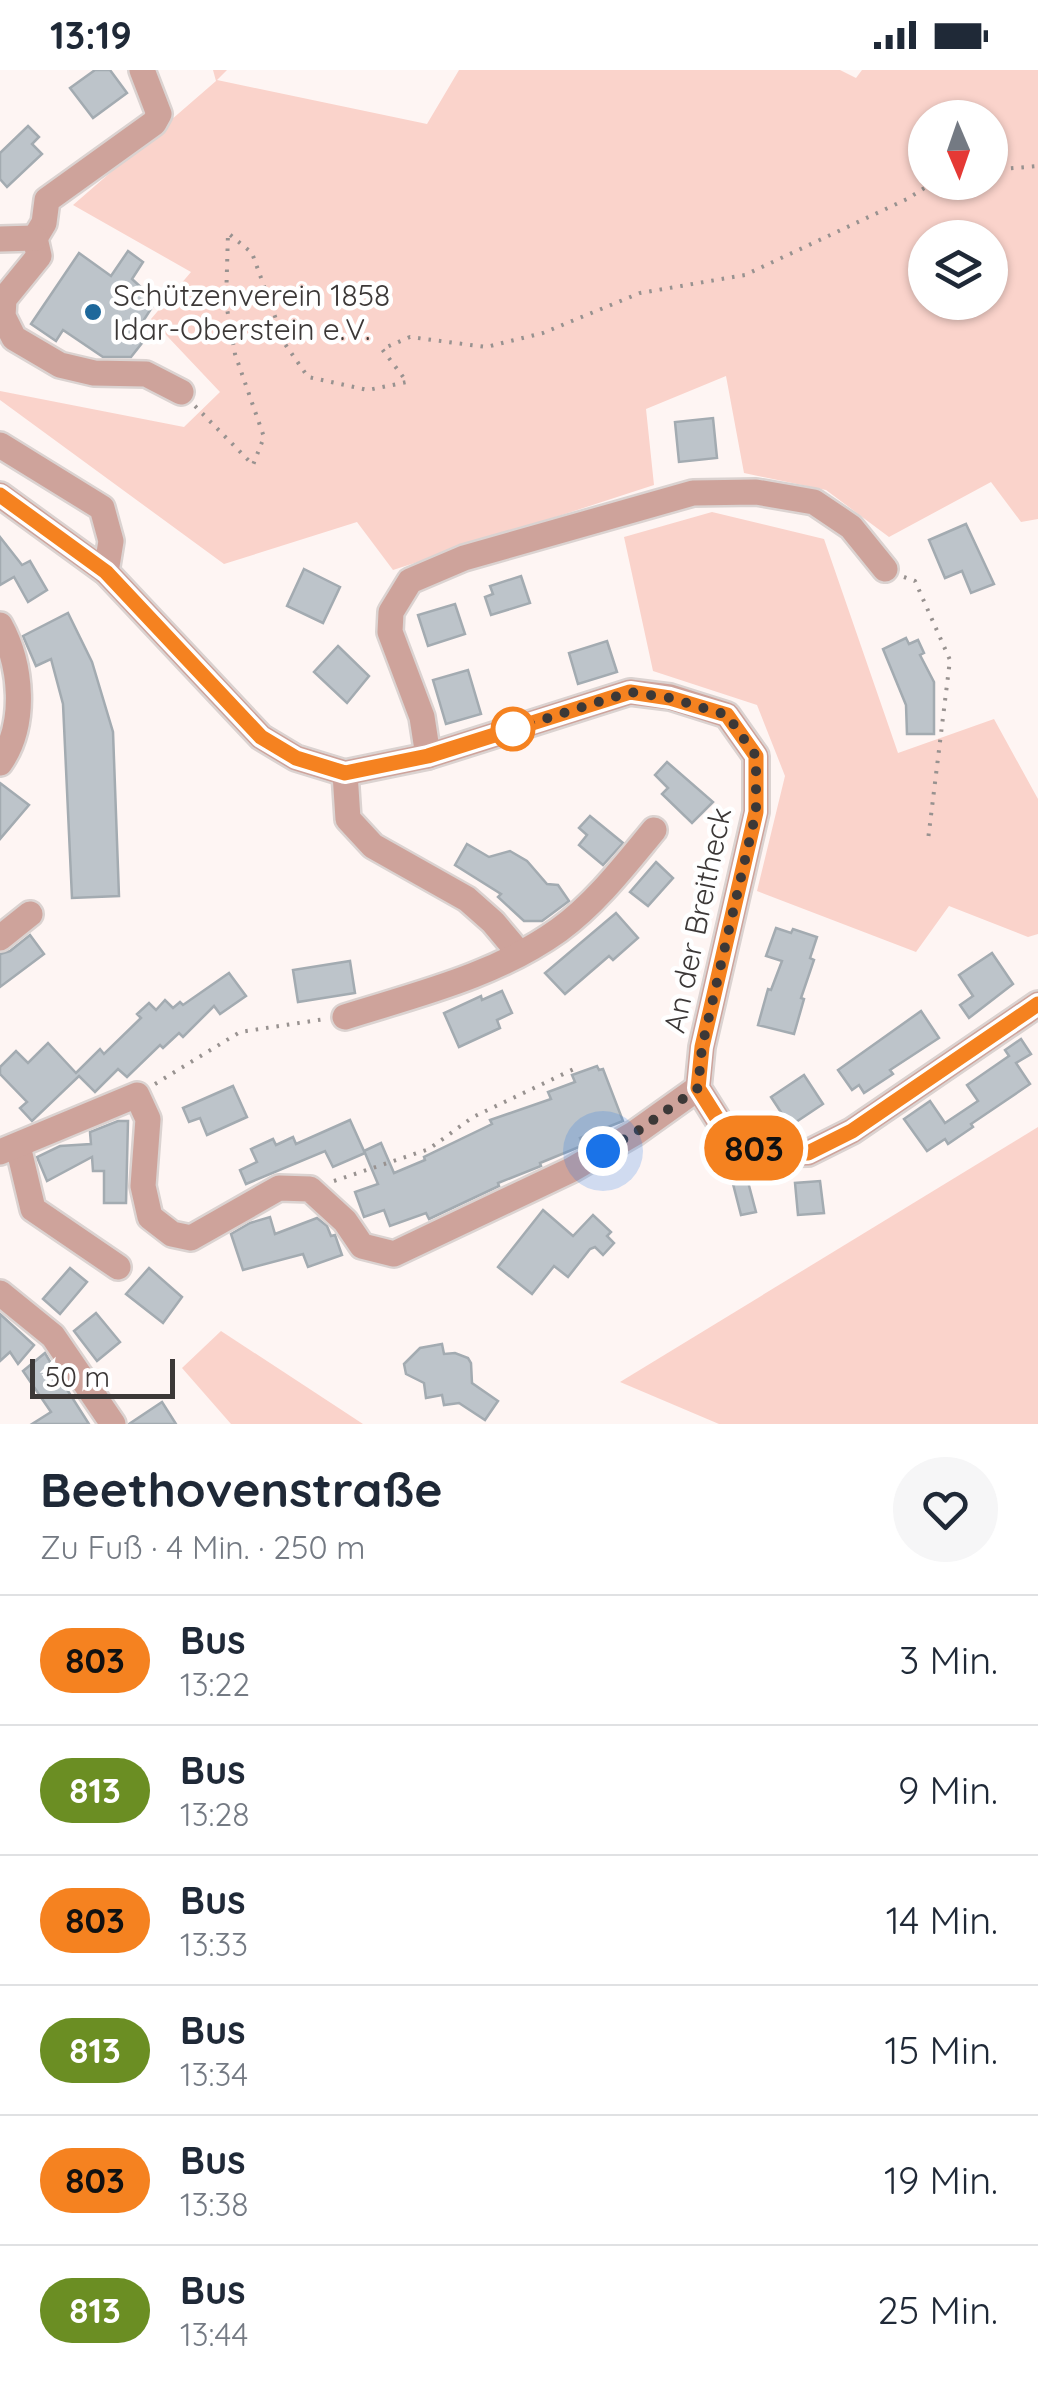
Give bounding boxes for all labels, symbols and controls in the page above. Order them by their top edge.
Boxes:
text: 13:19 [50,11,132,59]
north arrow [908,100,1008,200]
map controls [908,100,1008,320]
button: layers [908,220,1008,320]
place label: Schützenverein 1858 Idar-Oberstein e.V. [113,276,390,348]
marker: Schützenverein 1858 Idar-Oberstein e.V. [82,301,104,323]
unlabelled marker [492,708,534,750]
street label: An der Breitheck [655,804,739,1036]
line badge: 803 [696,1116,812,1180]
your location [578,1126,628,1176]
text: 803 [724,1126,784,1170]
scale bar [30,1354,175,1398]
text: 50 m [45,1359,110,1394]
button: heart [893,1457,998,1562]
text: Beethovenstraße [40,1459,443,1519]
text: Zu Fuß · 4 Min. · 250 m [40,1527,365,1567]
text: Bus [180,1616,246,1664]
text: 3 Min. [899,1636,998,1684]
text: 803 [65,1638,125,1682]
text: 13:22 [180,1664,250,1704]
text: Bus [180,1746,246,1794]
text: 9 Min. [898,1766,998,1814]
text: 813 [69,1768,121,1812]
text: 13:28 [180,1794,250,1834]
text: Bus [180,1876,246,1924]
text: 14 Min. [886,1896,998,1944]
text: 803 [65,1898,125,1942]
text: 13:33 [180,1924,248,1964]
text: Bus [180,2006,246,2054]
text: 15 Min. [884,2026,998,2074]
text: 813 [69,2028,121,2072]
text: 13:34 [180,2054,248,2094]
text: Bus [180,2136,246,2184]
text: 19 Min. [884,2156,998,2204]
text: 803 [65,2158,125,2202]
text: 13:38 [180,2184,249,2224]
text: Bus [180,2266,246,2314]
text: 25 Min. [877,2286,998,2334]
text: 813 [69,2288,121,2332]
text: 13:44 [180,2314,248,2354]

